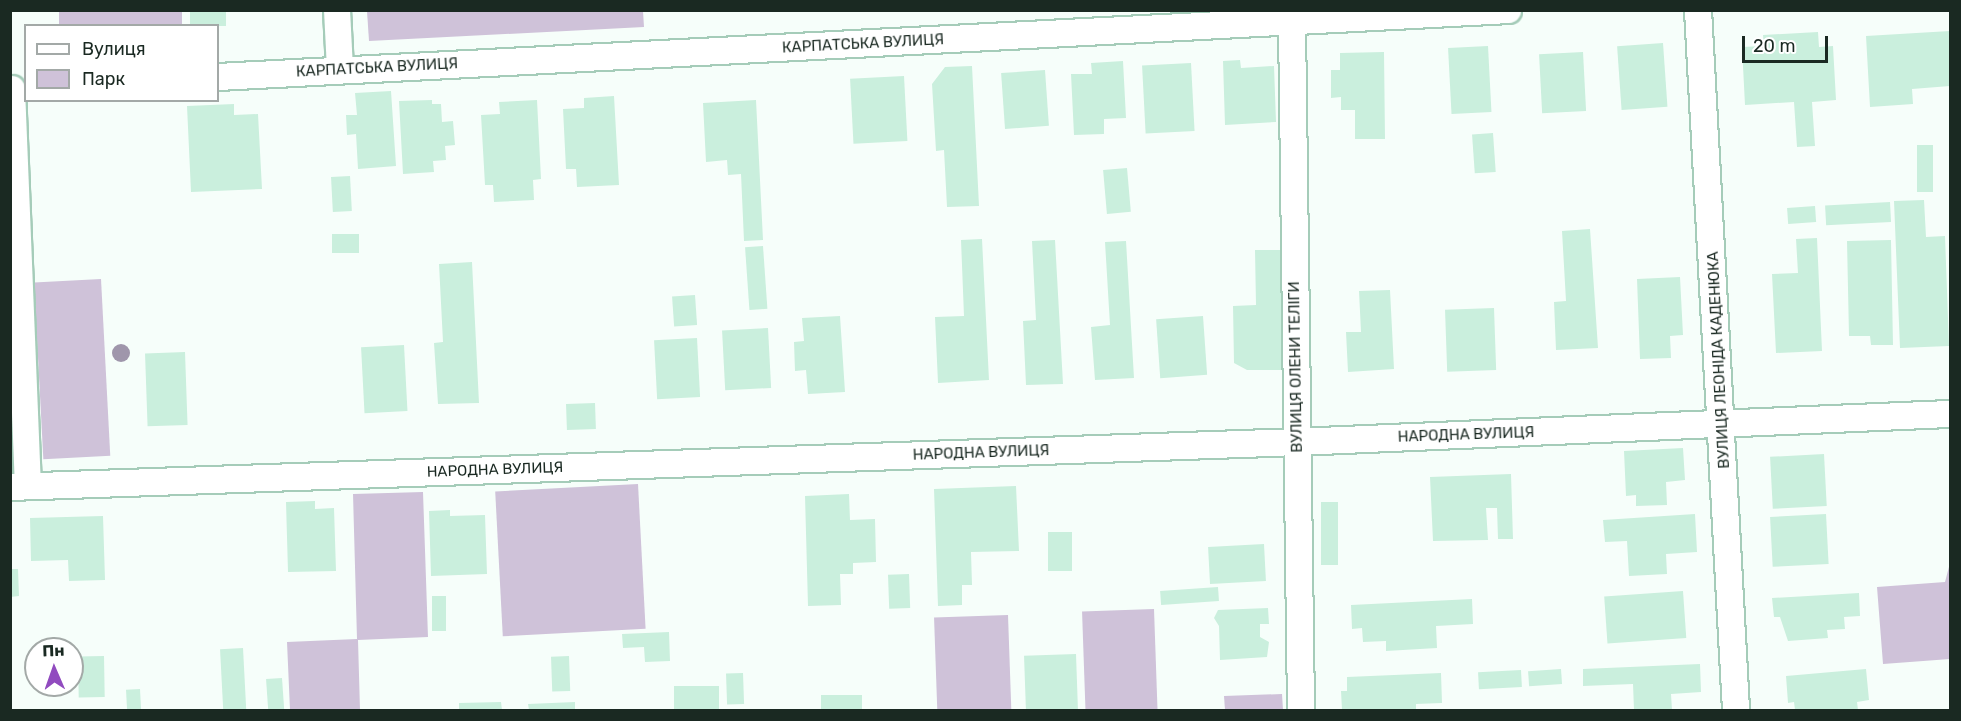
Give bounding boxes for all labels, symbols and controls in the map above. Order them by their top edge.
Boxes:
legend [24,24,219,102]
scale bar [1745,24,1830,62]
street label: КАРПАТСЬКА ВУЛИЦЯ [782,31,944,57]
text: 20 m [1753,35,1795,57]
text: Вулиця [82,38,146,60]
street label: КАРПАТСЬКА ВУЛИЦЯ [296,55,458,81]
text: Парк [82,68,125,90]
street label: ВУЛИЦЯ ЛЕОНІДА КАДЕНЮКА [1704,251,1734,469]
street label: ВУЛИЦЯ ОЛЕНИ ТЕЛІГИ [1286,281,1306,453]
street label: НАРОДНА ВУЛИЦЯ [1397,424,1535,446]
street label: НАРОДНА ВУЛИЦЯ [912,442,1050,464]
street label: НАРОДНА ВУЛИЦЯ [426,459,564,481]
north arrow [24,637,84,697]
text: Пн [42,641,65,660]

